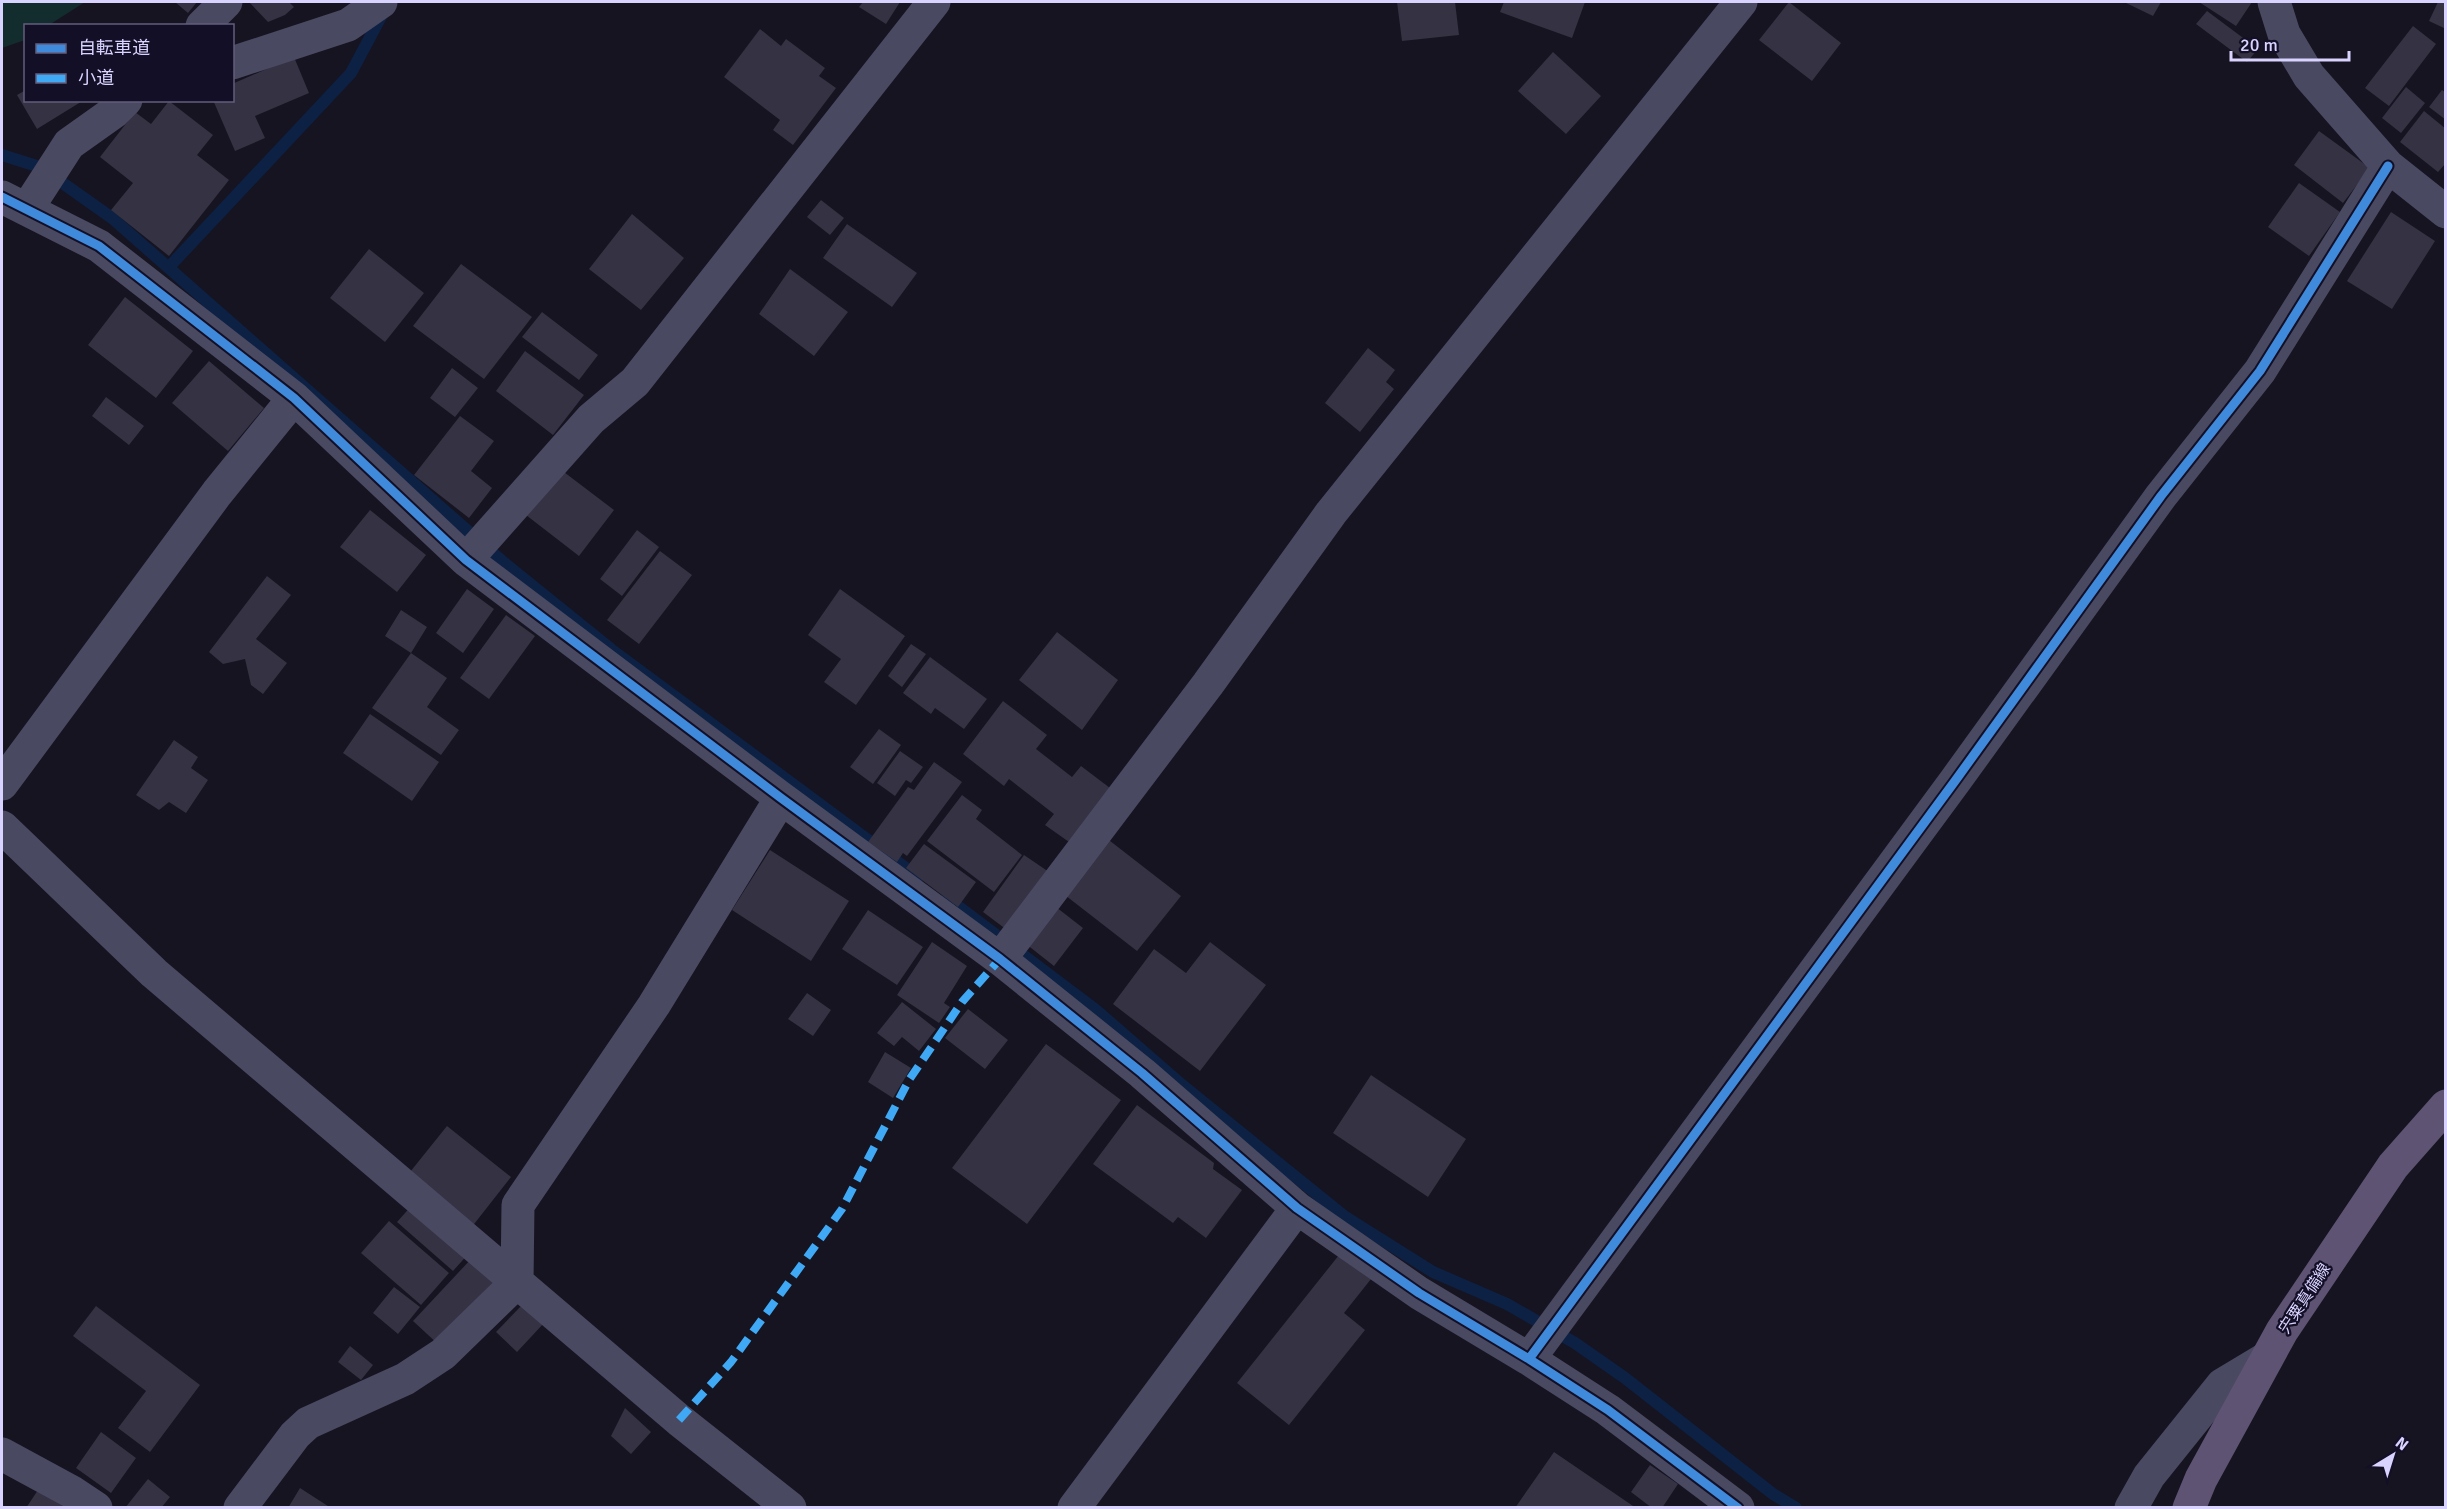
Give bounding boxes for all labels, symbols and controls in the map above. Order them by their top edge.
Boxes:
legend [24,24,234,102]
scale bar [2231,24,2350,62]
text: 20 m [2240,34,2278,56]
text: 自転車道 [78,37,150,59]
text: 小道 [78,67,114,89]
street label: 宍粟真備線 [2275,1260,2335,1338]
north arrow [2363,1425,2423,1485]
text: N [2391,1433,2412,1455]

